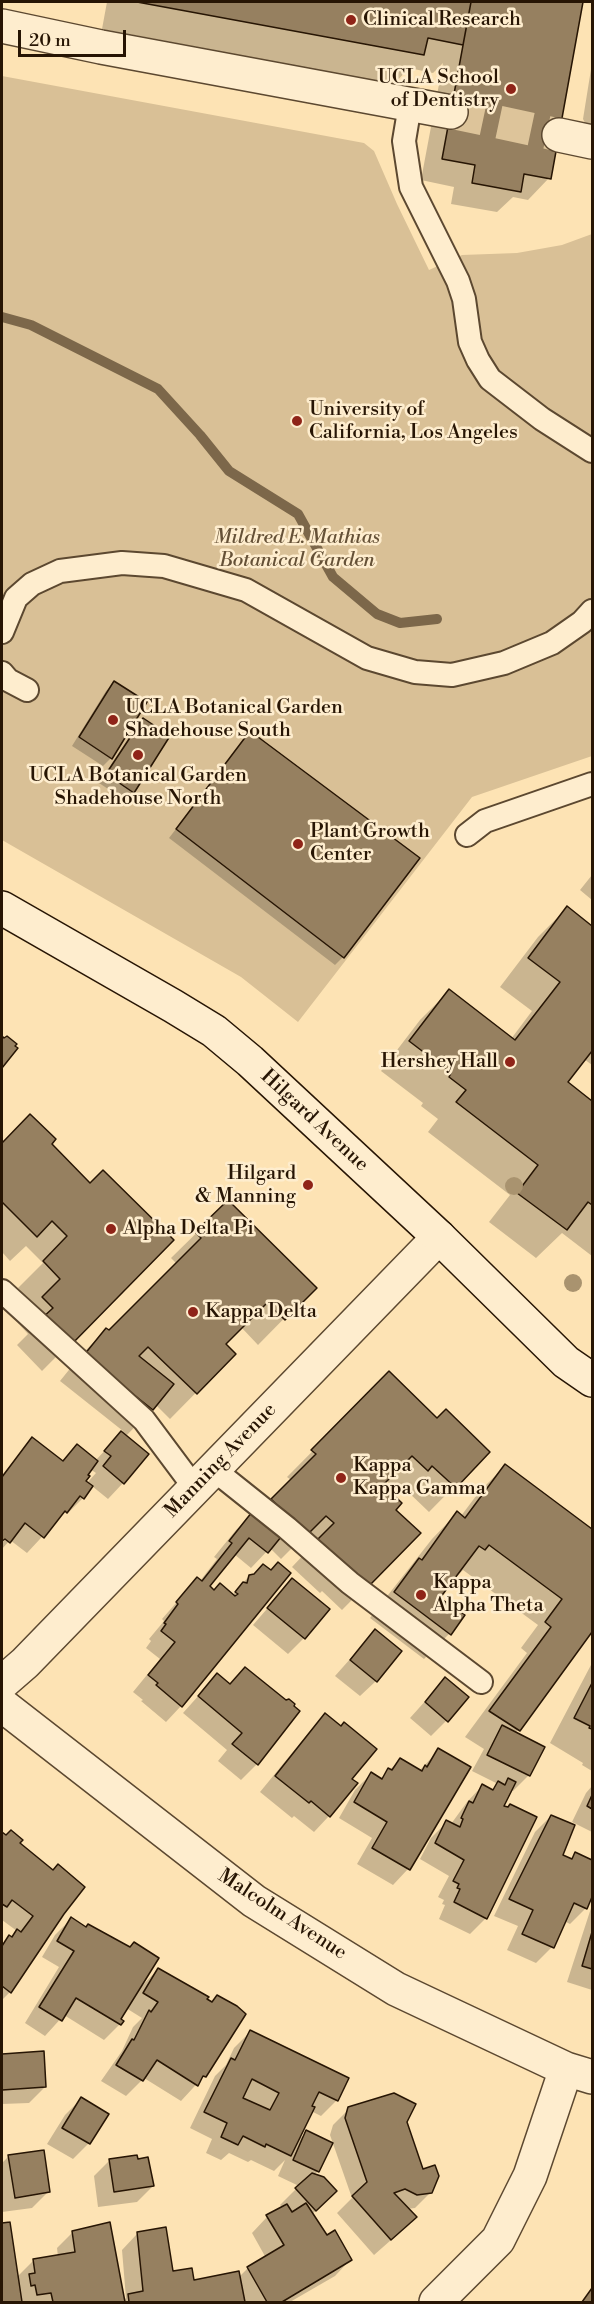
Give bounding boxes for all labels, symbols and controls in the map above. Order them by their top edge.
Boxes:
place label: Clinical Research [363,8,521,32]
marker: Clinical Research [344,13,358,27]
scale bar [21,18,129,56]
text: 20 m [29,29,71,52]
place label: UCLA School of Dentistry [377,66,499,113]
marker: UCLA School of Dentistry [504,82,518,96]
place label: University of California, Los Angeles [309,398,518,445]
marker: University of California, Los Angeles [290,414,304,428]
park label: Mildred E. Mathias Botanical Garden [214,526,380,573]
place label: UCLA Botanical Garden Shadehouse South [125,696,343,743]
marker: UCLA Botanical Garden Shadehouse South [106,713,120,727]
marker: UCLA Botanical Garden Shadehouse North [131,748,145,762]
place label: UCLA Botanical Garden Shadehouse North [29,764,247,811]
place label: Plant Growth Center [310,820,430,867]
marker: Plant Growth Center [291,837,305,851]
place label: Hershey Hall [381,1050,498,1074]
marker: Hershey Hall [503,1055,517,1069]
street label: Hilgard Avenue [255,1065,373,1177]
place label: Hilgard & Manning [195,1162,296,1209]
marker: Hilgard & Manning [301,1178,315,1192]
place label: Alpha Delta Pi [123,1217,254,1241]
marker: Alpha Delta Pi [104,1222,118,1236]
place label: Kappa Delta [205,1300,317,1324]
marker: Kappa Delta [186,1305,200,1319]
street label: Manning Avenue [160,1399,282,1523]
place label: Kappa Kappa Gamma [353,1454,486,1501]
marker: Kappa Kappa Gamma [334,1471,348,1485]
place label: Kappa Alpha Theta [433,1571,544,1618]
marker: Kappa Alpha Theta [414,1588,428,1602]
street label: Malcolm Avenue [213,1864,351,1966]

